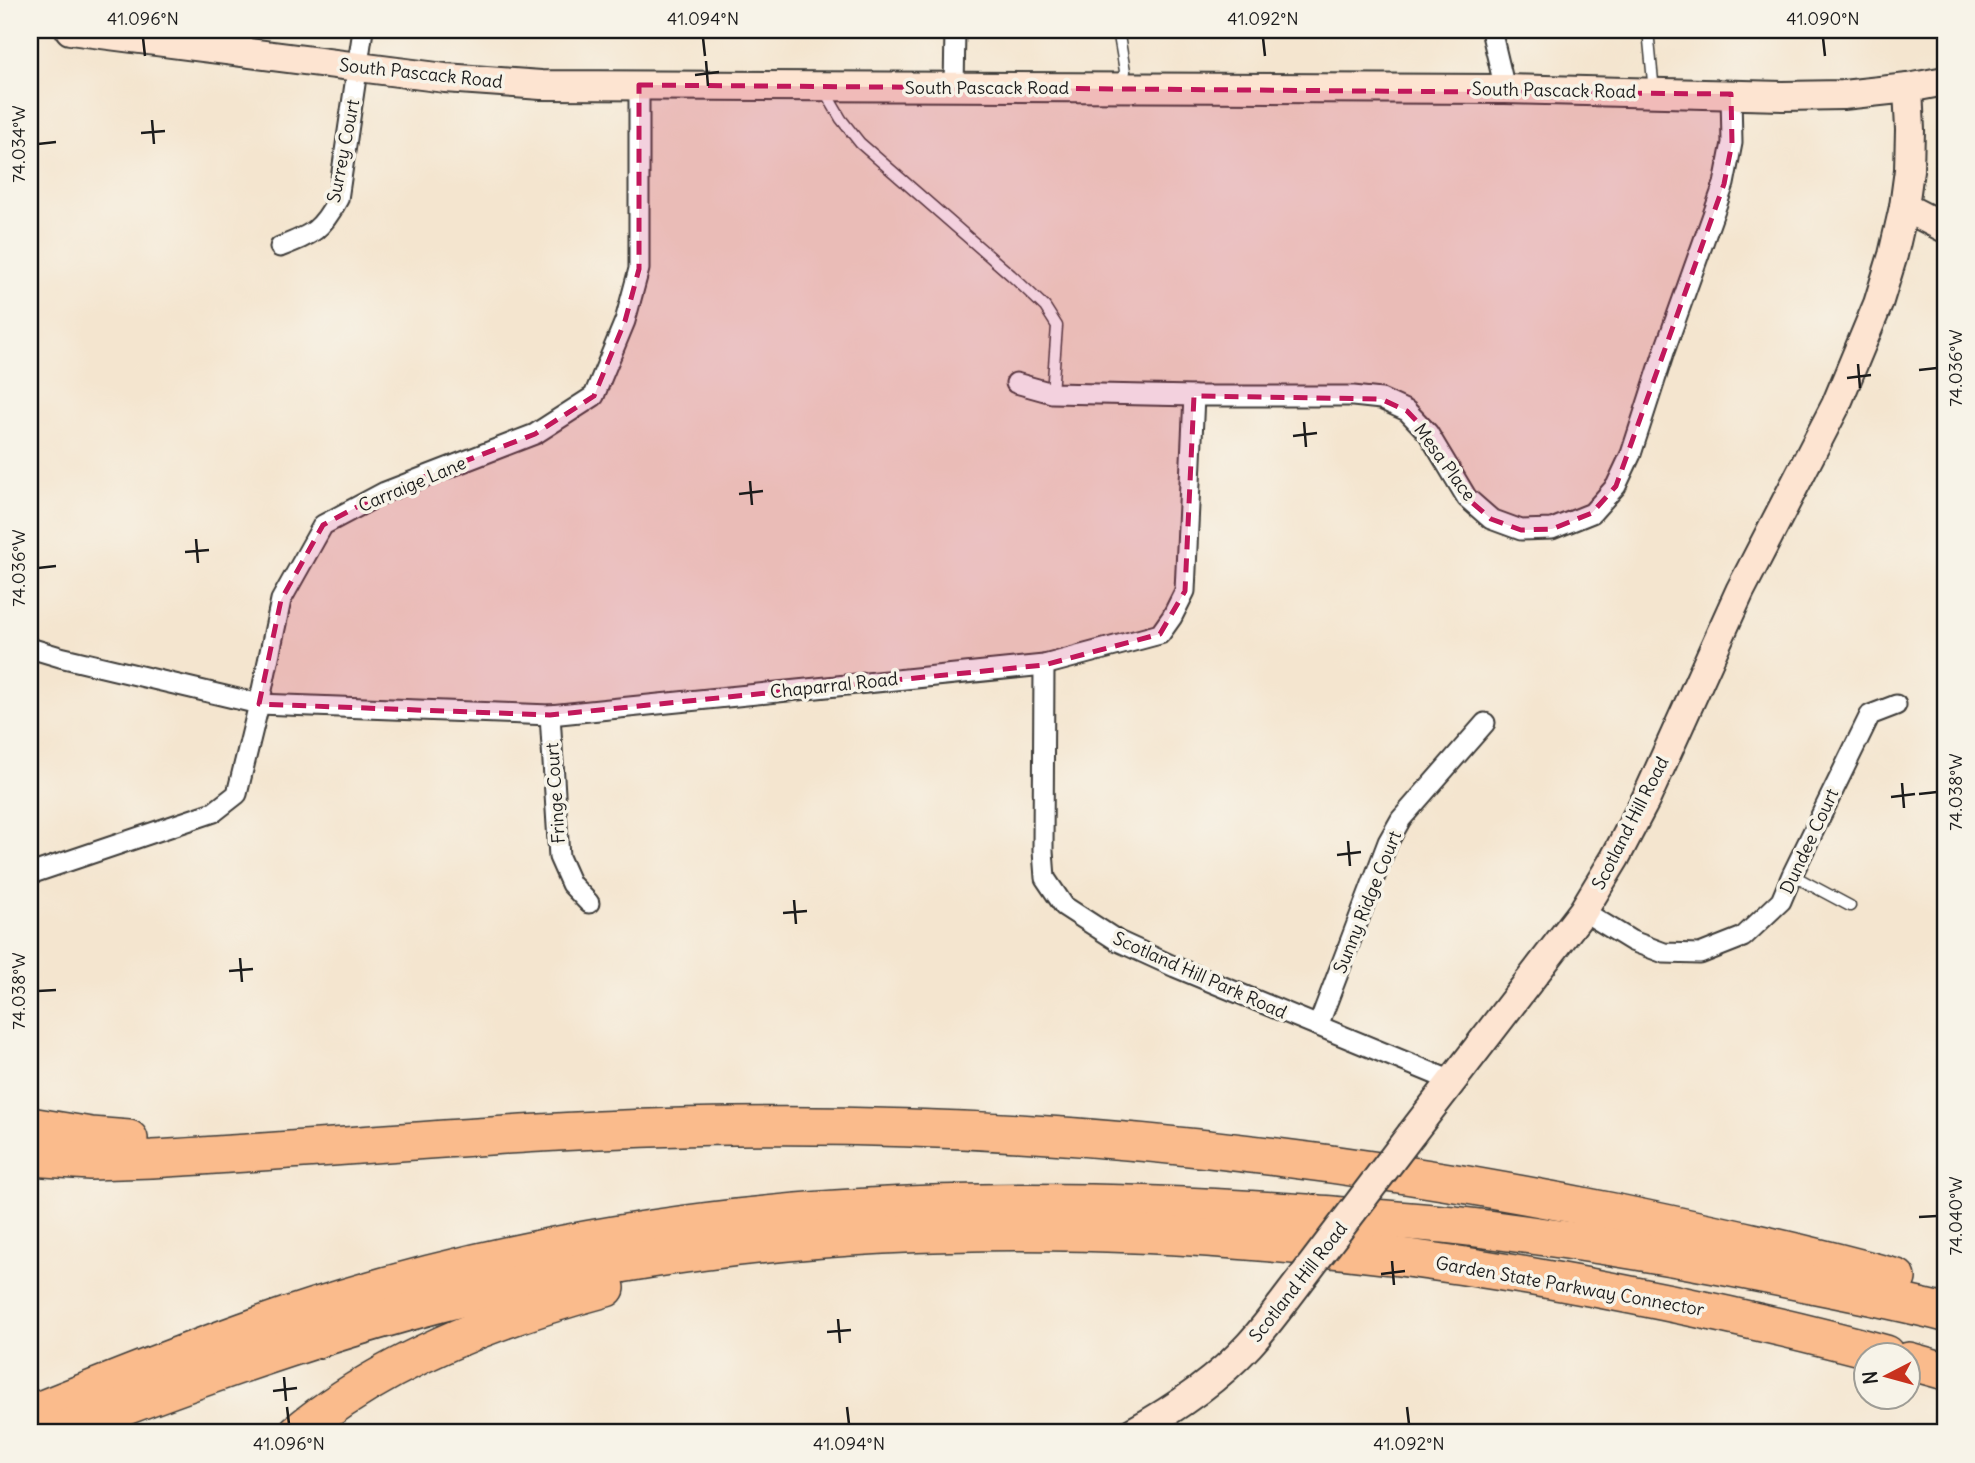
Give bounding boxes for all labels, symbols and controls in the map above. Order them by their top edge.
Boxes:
text: 41.096°N [107,7,179,30]
text: 41.094°N [667,7,739,30]
text: 41.092°N [1227,7,1299,30]
text: 41.090°N [1786,7,1860,30]
street label: South Pascack Road [338,53,504,93]
street label: South Pascack Road [905,76,1070,99]
street label: South Pascack Road [1472,77,1637,103]
street label: Surrey Court [322,97,364,205]
text: 74.034°W [7,105,30,183]
text: 74.036°W [1944,329,1967,407]
street label: Mesa Place [1409,419,1481,505]
street label: Carraige Lane [355,451,469,517]
text: 74.036°W [7,529,30,607]
street label: Chaparral Road [769,667,899,703]
street label: Fringe Court [540,742,570,844]
street label: Scotland Hill Road [1587,752,1674,893]
text: 74.038°W [1944,753,1967,831]
street label: Dundee Court [1775,785,1843,897]
street label: Sunny Ridge Court [1328,827,1406,977]
street label: Scotland Hill Park Road [1110,926,1291,1024]
text: 74.038°W [7,952,30,1030]
text: 74.040°W [1944,1176,1967,1256]
street label: Scotland Hill Road [1244,1217,1352,1347]
street label: Garden State Parkway Connector [1434,1251,1707,1321]
north arrow [1853,1340,1923,1410]
text: N [1857,1370,1883,1386]
text: 41.096°N [253,1432,325,1455]
text: 41.094°N [813,1432,885,1455]
text: 41.092°N [1373,1432,1445,1455]

